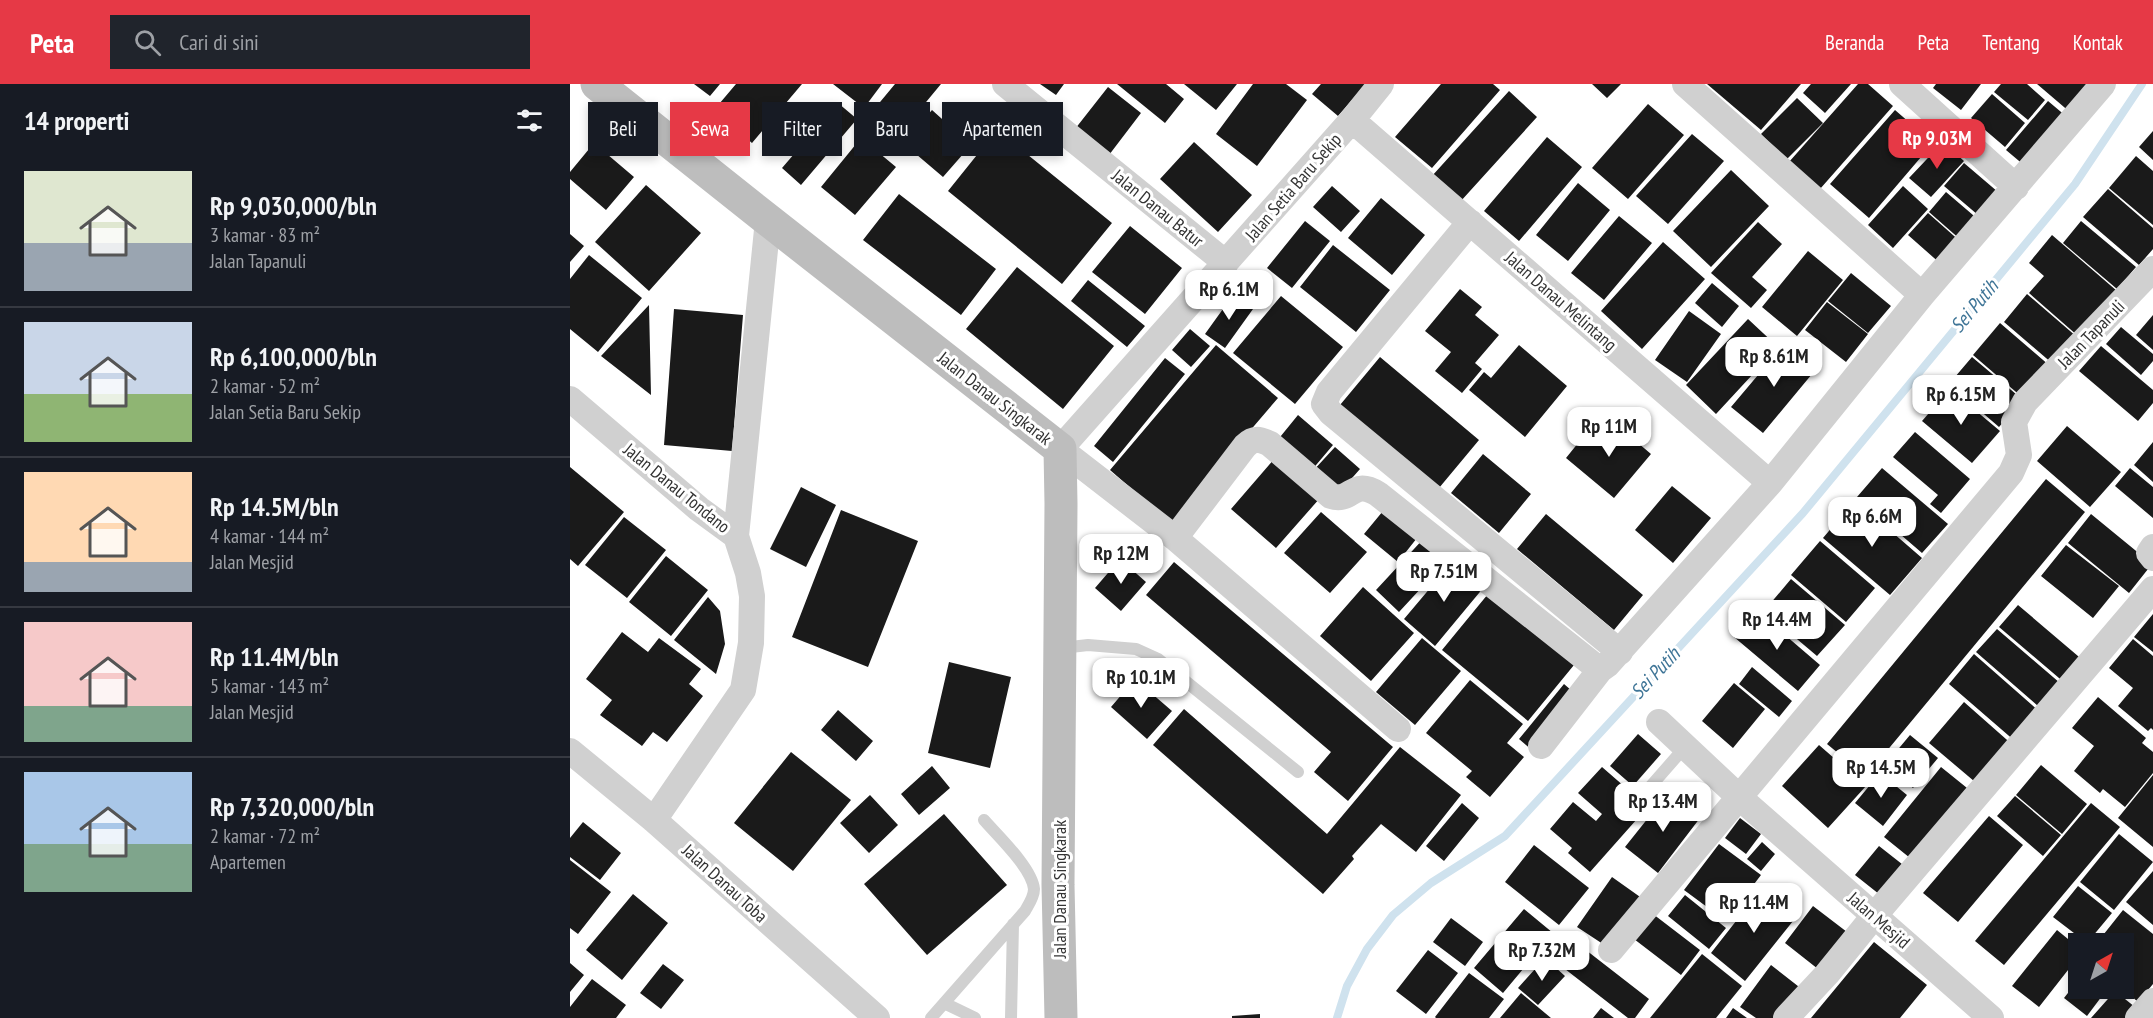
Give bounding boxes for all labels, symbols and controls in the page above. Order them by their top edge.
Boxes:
search box [110,15,530,69]
text: Peta [30,24,74,61]
icon: search [131,26,164,59]
text: Cari di sini [179,28,259,56]
text: Beranda [1825,29,1885,56]
text: Peta [1918,29,1949,56]
text: Tentang [1982,29,2040,56]
text: Kontak [2073,29,2123,56]
chip: Beli [588,102,658,156]
chip: Sewa [670,102,750,156]
chip: Filter [762,102,842,156]
chip: Baru [854,102,930,156]
chip: Apartemen [942,102,1063,156]
text: 14 properti [24,104,129,137]
icon: filters [513,104,546,137]
pin: Rp 9.03M [1875,119,1999,170]
text: Rp 9.03M [1902,125,1972,151]
street label: Jalan Setia Baru Sekip [1239,128,1346,247]
street label: Jalan Danau Batur [1107,163,1209,252]
text: Rp 9,030,000/bln [210,189,377,222]
icon: home [72,195,144,267]
text: 3 kamar · 83 m² [210,222,320,248]
street label: Jalan Danau Melintang [1500,245,1622,356]
text: Jalan Tapanuli [210,248,306,274]
pin: Rp 6.1M [1174,270,1284,321]
water label: Sei Putih [1944,273,2004,338]
text: Rp 6.1M [1199,276,1259,302]
street label: Jalan Tapanuli [2052,295,2129,374]
pin: Rp 8.61M [1712,337,1836,388]
text: Rp 6,100,000/bln [210,340,377,373]
text: Rp 8.61M [1739,343,1809,369]
icon: home [72,346,144,418]
street label: Jalan Danau Singkarak [933,346,1057,450]
text: 2 kamar · 52 m² [210,373,320,399]
pin: Rp 6.15M [1899,375,2023,426]
text: Rp 6.15M [1926,381,1996,407]
text: Jalan Setia Baru Sekip [210,399,361,425]
pin: Rp 11M [1560,407,1658,458]
text: Rp 11M [1581,413,1637,439]
street label: Jalan Danau Tondano [618,437,735,538]
text: Rp 14.5M/bln [210,490,339,523]
icon: home [72,496,144,568]
pin: Rp 6.6M [1817,497,1927,548]
text: Rp 6.6M [1842,503,1902,529]
text: 4 kamar · 144 m² [210,523,329,549]
pin: Rp 12M [1072,534,1170,585]
text: Rp 12M [1093,540,1149,566]
text: Jalan Mesjid [210,549,294,575]
pin: Rp 7.51M [1382,552,1506,603]
text: Rp 7.51M [1410,558,1478,584]
pin: Rp 14.4M [1715,600,1839,651]
text: Rp 14.4M [1742,606,1812,632]
text: Rp 11.4M/bln [210,640,339,673]
water label: Sei Putih [1625,641,1686,704]
icon: home [72,646,144,718]
pin: Rp 10.1M [1079,658,1203,709]
text: Rp 10.1M [1106,664,1176,690]
text: 5 kamar · 143 m² [210,673,329,699]
text: Jalan Mesjid [210,699,294,725]
pin: Rp 14.5M [1819,748,1943,799]
text: Rp 14.5M [1846,754,1916,780]
pin: Rp 13.4M [1601,782,1725,833]
text: Rp 13.4M [1628,788,1698,814]
text: Rp 7,320,000/bln [210,790,374,823]
icon: home [72,796,144,868]
street label: Jalan Danau Singkarak [1048,820,1071,959]
text: 2 kamar · 72 m² [210,823,320,849]
street label: Jalan Danau Toba [677,838,772,927]
text: Apartemen [210,849,286,875]
pin: Rp 11.4M [1692,883,1816,934]
street label: Jalan Mesjid [1842,886,1915,953]
text: Rp 11.4M [1719,889,1789,915]
pin: Rp 7.32M [1480,931,1604,982]
north arrow [2068,933,2134,999]
map controls [2068,933,2134,999]
text: Rp 7.32M [1508,937,1576,963]

